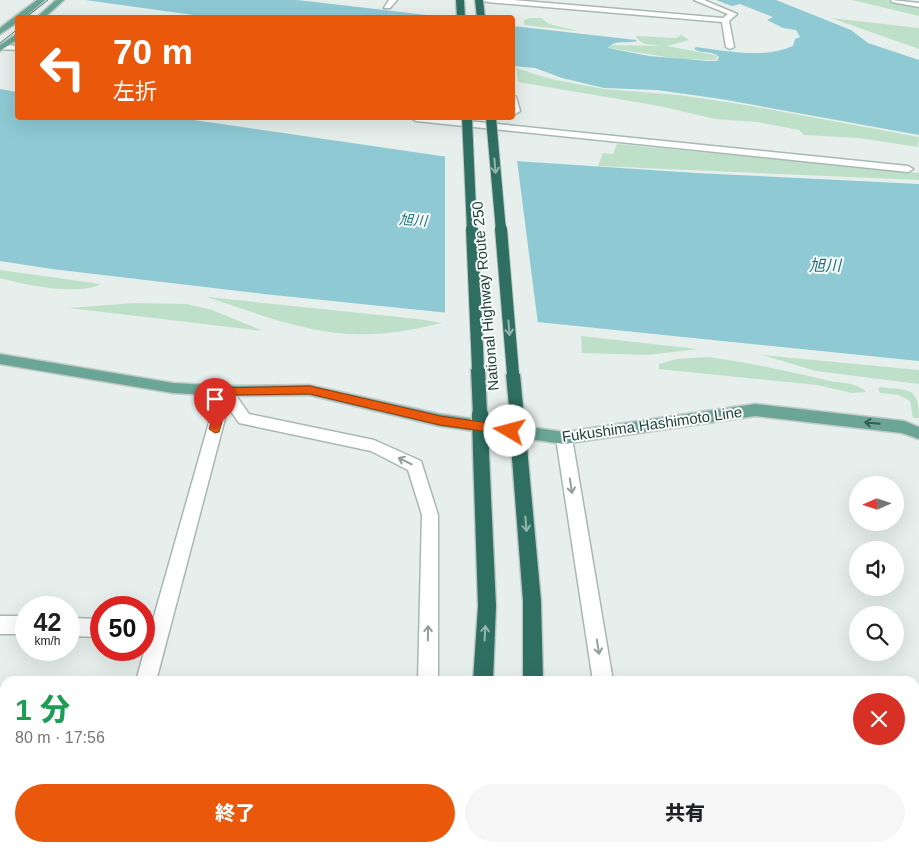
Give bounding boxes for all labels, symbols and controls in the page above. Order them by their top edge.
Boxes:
text: 70 m [113,32,193,71]
icon: left [30,35,95,100]
text: 左折 [113,79,157,104]
one-way arrow [491,158,500,174]
street label: National Highway Route 250 [468,201,502,391]
water label: 旭川 [398,211,430,229]
water label: 旭川 [809,257,843,274]
one-way arrow [504,320,514,336]
pin [194,378,236,429]
icon: arrive [201,385,229,413]
street label: Fukushima Hashimoto Line [561,403,743,445]
position arrow [483,404,535,456]
one-way arrow [864,418,880,428]
one-way arrow [397,456,412,466]
north arrow [849,476,904,531]
map controls [849,476,904,661]
one-way arrow [567,478,577,494]
one-way arrow [521,516,531,532]
button: sound [849,541,904,596]
speed limit sign: 50 [90,596,155,661]
button: search [849,606,904,661]
text: 42 [34,608,61,636]
one-way arrow [424,625,433,641]
one-way arrow [481,625,490,641]
text: km/h [34,634,61,648]
one-way arrow [593,639,603,655]
text: 1 分 [15,693,70,726]
button: close [853,693,905,745]
text: 80 m · 17:56 [15,729,105,746]
button: 終了 [15,784,455,842]
button: 共有 [465,784,905,842]

